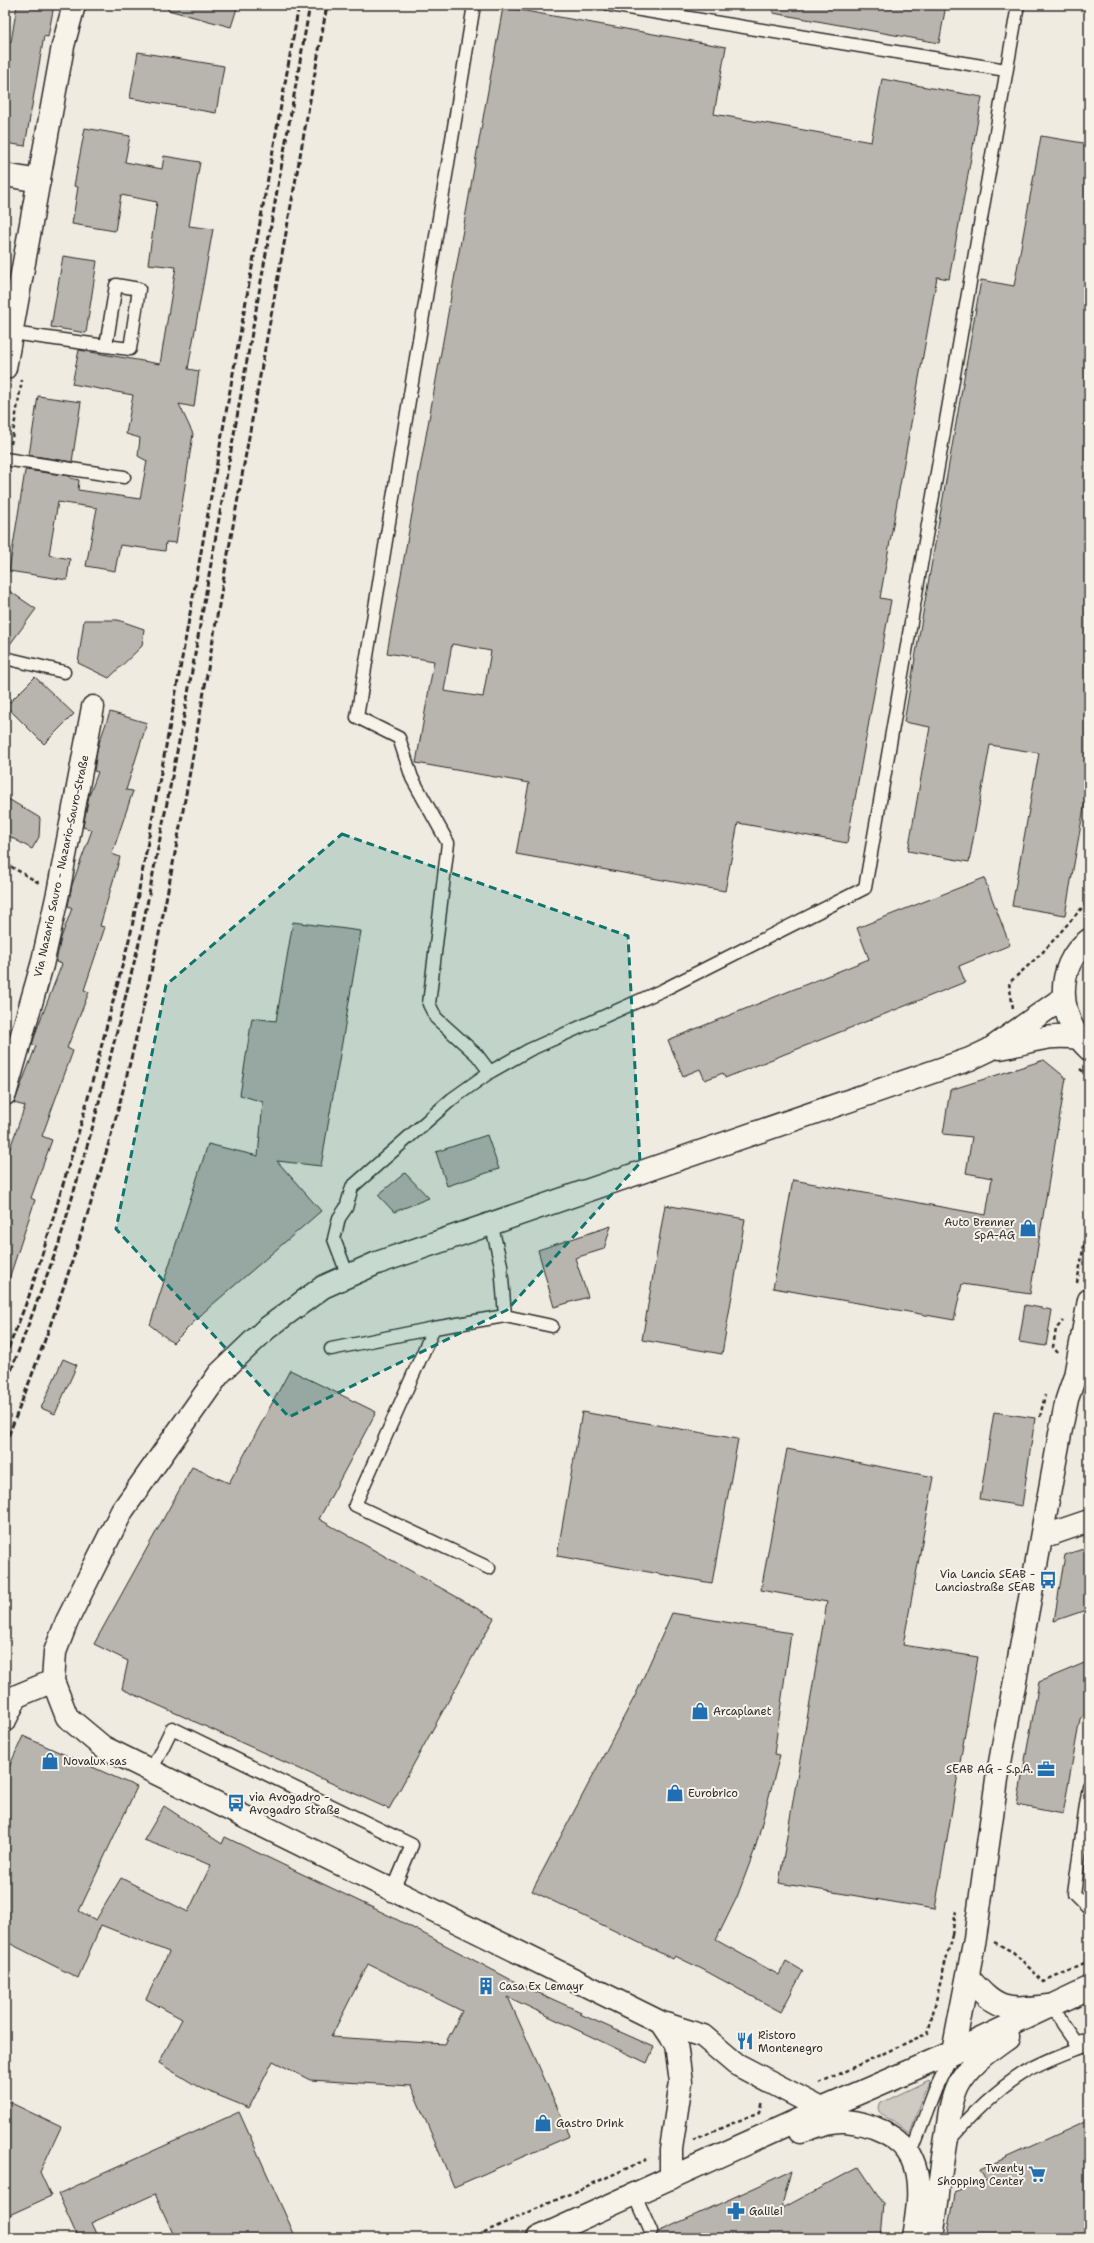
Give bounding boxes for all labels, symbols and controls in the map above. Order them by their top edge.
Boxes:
street label: Via Nazario Sauro - Nazario-Sauro-Straße [31,754,92,979]
place label: Auto Brenner SpA-AG [944,1215,1016,1243]
shop icon: Auto Brenner SpA-AG [1018,1218,1038,1238]
place label: Via Lancia SEAB - Lanciastraße SEAB [935,1567,1035,1595]
bus stop icon: Via Lancia SEAB - Lanciastraße SEAB [1038,1570,1058,1590]
shop icon: Arcaplanet [690,1701,710,1721]
place label: Arcaplanet [713,1704,772,1719]
shop icon: Novalux sas [40,1751,60,1771]
place label: Novalux sas [63,1754,127,1769]
office icon: SEAB AG - S.p.A. [1036,1759,1056,1779]
place label: SEAB AG - S.p.A. [946,1762,1033,1777]
shop icon: Eurobrico [665,1783,685,1803]
place label: Eurobrico [688,1786,738,1801]
place label: via Avogadro - Avogadro Straße [249,1790,340,1818]
bus stop icon: via Avogadro - Avogadro Straße [226,1793,246,1813]
building icon: Casa Ex Lemayr [476,1976,496,1996]
place label: Casa Ex Lemayr [499,1979,584,1994]
place label: Ristoro Montenegro [758,2028,823,2056]
restaurant icon: Ristoro Montenegro [735,2031,755,2051]
shop icon: Gastro Drink [533,2113,553,2133]
place label: Gastro Drink [556,2116,624,2131]
place label: Twenty Shopping Center [937,2161,1024,2189]
supermarket icon: Twenty Shopping Center [1027,2164,1047,2184]
pharmacy icon: Galilei [726,2201,746,2221]
place label: Galilei [749,2204,783,2219]

